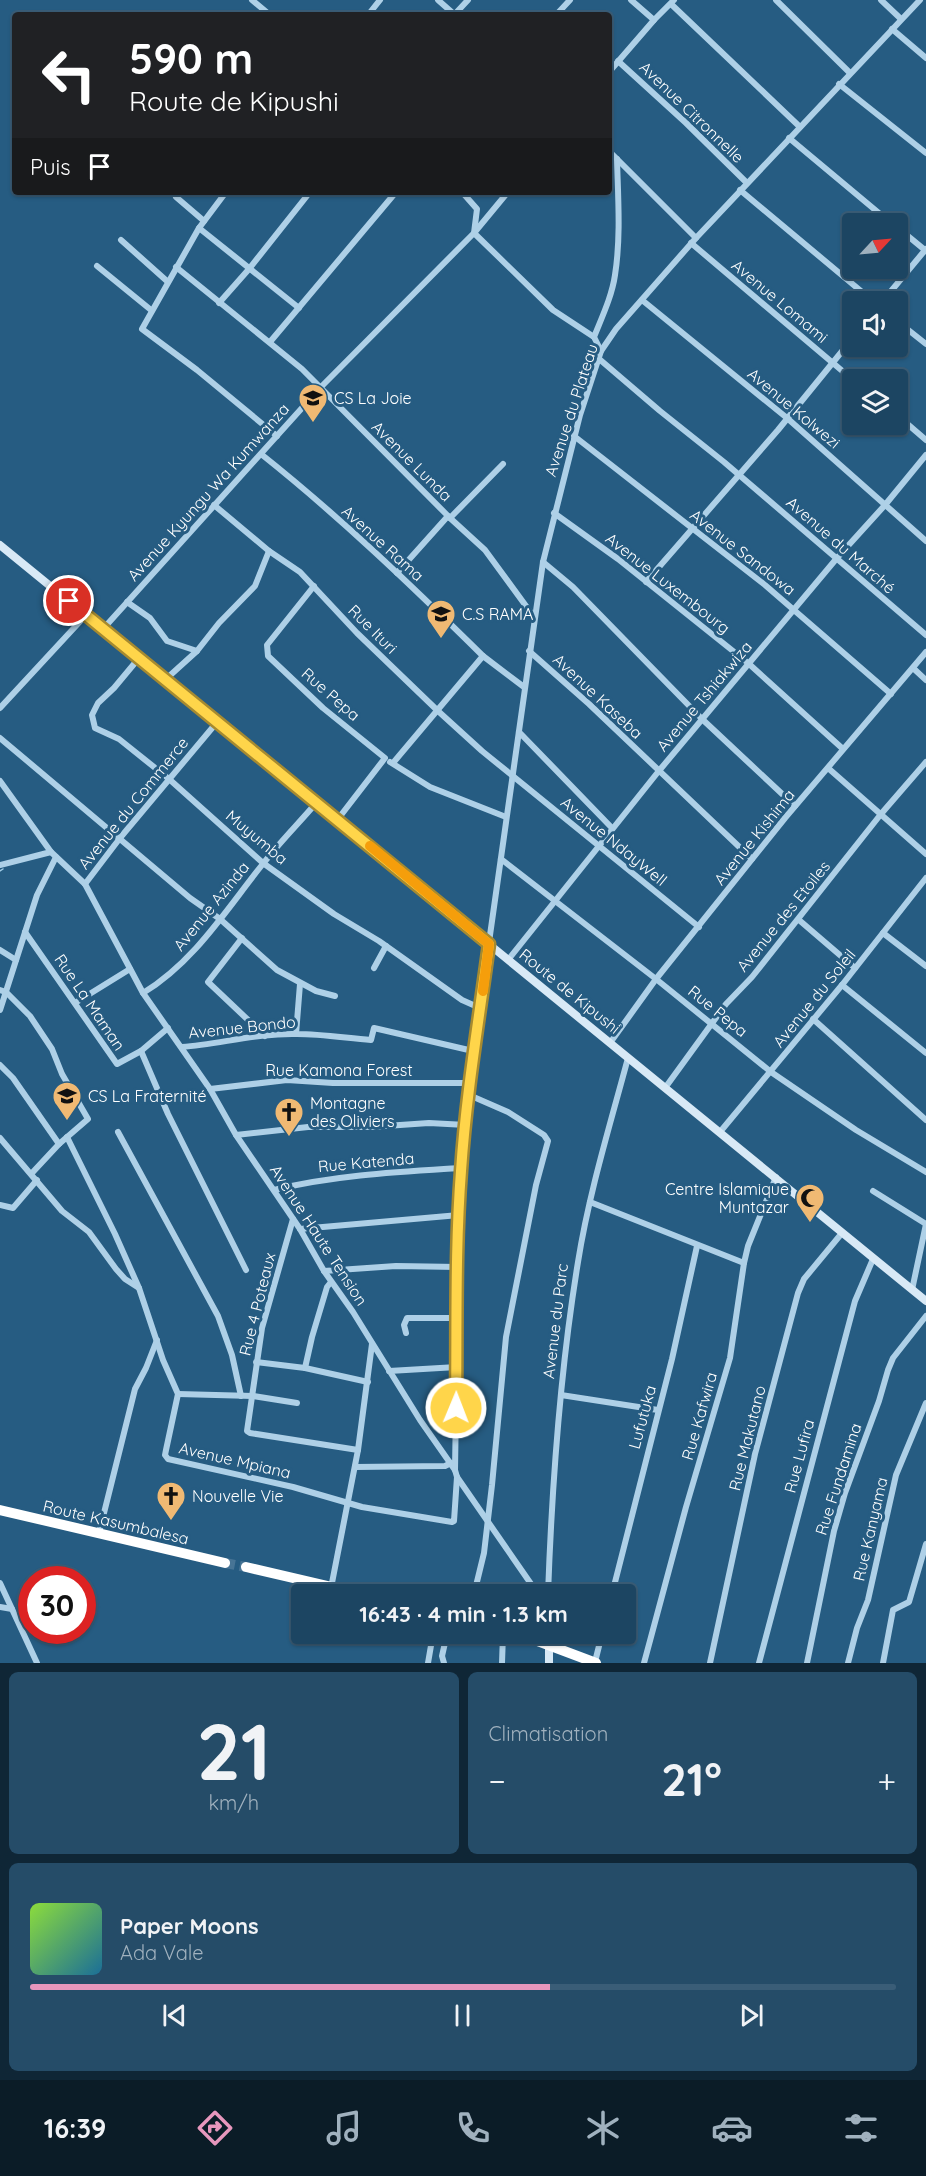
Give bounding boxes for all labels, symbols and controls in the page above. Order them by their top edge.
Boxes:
text: 590 m [129,32,253,85]
icon: left [30,36,108,114]
street label: Avenue Citronnelle [636,57,748,167]
text: Route de Kipushi [129,84,339,118]
icon: arrive [83,150,116,183]
text: Puis [30,153,71,181]
north arrow [842,213,908,279]
map controls [842,213,908,435]
street label: Avenue Lomami [728,255,832,347]
button: sound [842,291,908,357]
street label: Avenue du Plateau [540,341,602,479]
street label: Avenue Kolwezi [744,363,844,453]
button: layers [842,369,908,435]
school or university icon: CS La Joie [297,382,329,424]
place label: CS La Joie [334,388,412,408]
street label: Avenue Kyungu Wa Kumwanza [123,399,293,585]
street label: Avenue Lunda [368,417,456,505]
street label: Avenue du Marché [782,492,900,598]
street label: Avenue Rama [338,501,428,585]
street label: Avenue Sandowa [686,505,800,599]
street label: Avenue Luxembourg [602,528,734,638]
pin [43,575,94,626]
icon: arrive [52,584,85,617]
school or university icon: C.S RAMA [425,598,457,640]
street label: Rue Ituri [344,600,402,658]
place label: C.S RAMA [462,604,533,624]
street label: Avenue Tshiakwiza [652,637,756,755]
street label: Avenue Kaseba [549,649,647,743]
street label: Rue Pepa [298,663,364,725]
street label: Avenue du Commerce [74,733,192,873]
street label: Avenue Kishima [709,785,799,889]
street label: Avenue NdayWell [557,792,671,890]
street label: Muyumba [222,805,292,869]
street label: Avenue des Etoiles [732,856,834,976]
street label: Avenue Azinda [169,857,253,955]
street label: Route de Kipushi [515,944,625,1038]
street label: Avenue du Soleil [768,945,860,1051]
street label: Rue La Maman [50,950,130,1054]
street label: Rue Pepa [684,981,752,1041]
street label: Avenue Bondo [187,1011,297,1043]
street label: Rue Kamona Forest [265,1060,413,1080]
school or university icon: CS La Fraternité [51,1080,83,1122]
place label: CS La Fraternité [88,1086,207,1106]
place label: Montagne des Oliviers [310,1093,395,1131]
church icon: Montagne des Oliviers [273,1096,305,1138]
street label: Rue Katenda [317,1148,415,1176]
street label: Avenue Haute Tension [266,1161,372,1309]
place label: Centre Islamique Muntazar [665,1179,789,1217]
mosque icon: Centre Islamique Muntazar [794,1182,826,1224]
street label: Rue 4 Poteaux [235,1250,280,1358]
street label: Avenue du Parc [538,1262,572,1380]
street label: Rue Kafwira [677,1370,721,1462]
position arrow [424,1376,488,1440]
street label: Lufutuka [624,1383,660,1451]
street label: Rue Makutano [724,1383,770,1493]
street label: Rue Lufira [780,1417,818,1495]
street label: Rue Fundamina [810,1420,866,1538]
street label: Avenue Mpiana [177,1437,293,1483]
street label: Rue Kanyama [848,1475,892,1583]
church icon: Nouvelle Vie [155,1480,187,1522]
place label: Nouvelle Vie [192,1486,284,1506]
street label: Route Kasumbalesa [41,1495,191,1549]
speed limit sign: 30 [18,1566,96,1644]
text: 16:43 · 4 min · 1.3 km [359,1600,568,1628]
text: 21 [196,1702,271,1800]
text: Climatisation [489,1721,608,1746]
text: 21° [661,1751,722,1807]
text: − [489,1760,506,1801]
text: + [877,1760,896,1801]
text: km/h [208,1790,259,1815]
text: Paper Moons [120,1912,259,1940]
text: Ada Vale [120,1940,204,1965]
icon: previous [158,1999,191,2032]
icon: pause [446,1999,479,2032]
icon: next [735,1999,768,2032]
icon: directions [194,2107,236,2149]
icon: music [323,2107,365,2149]
icon: phone [452,2107,494,2149]
icon: climate [582,2107,624,2149]
icon: car [711,2107,753,2149]
icon: filters [840,2107,882,2149]
text: 16:39 [44,2111,106,2145]

